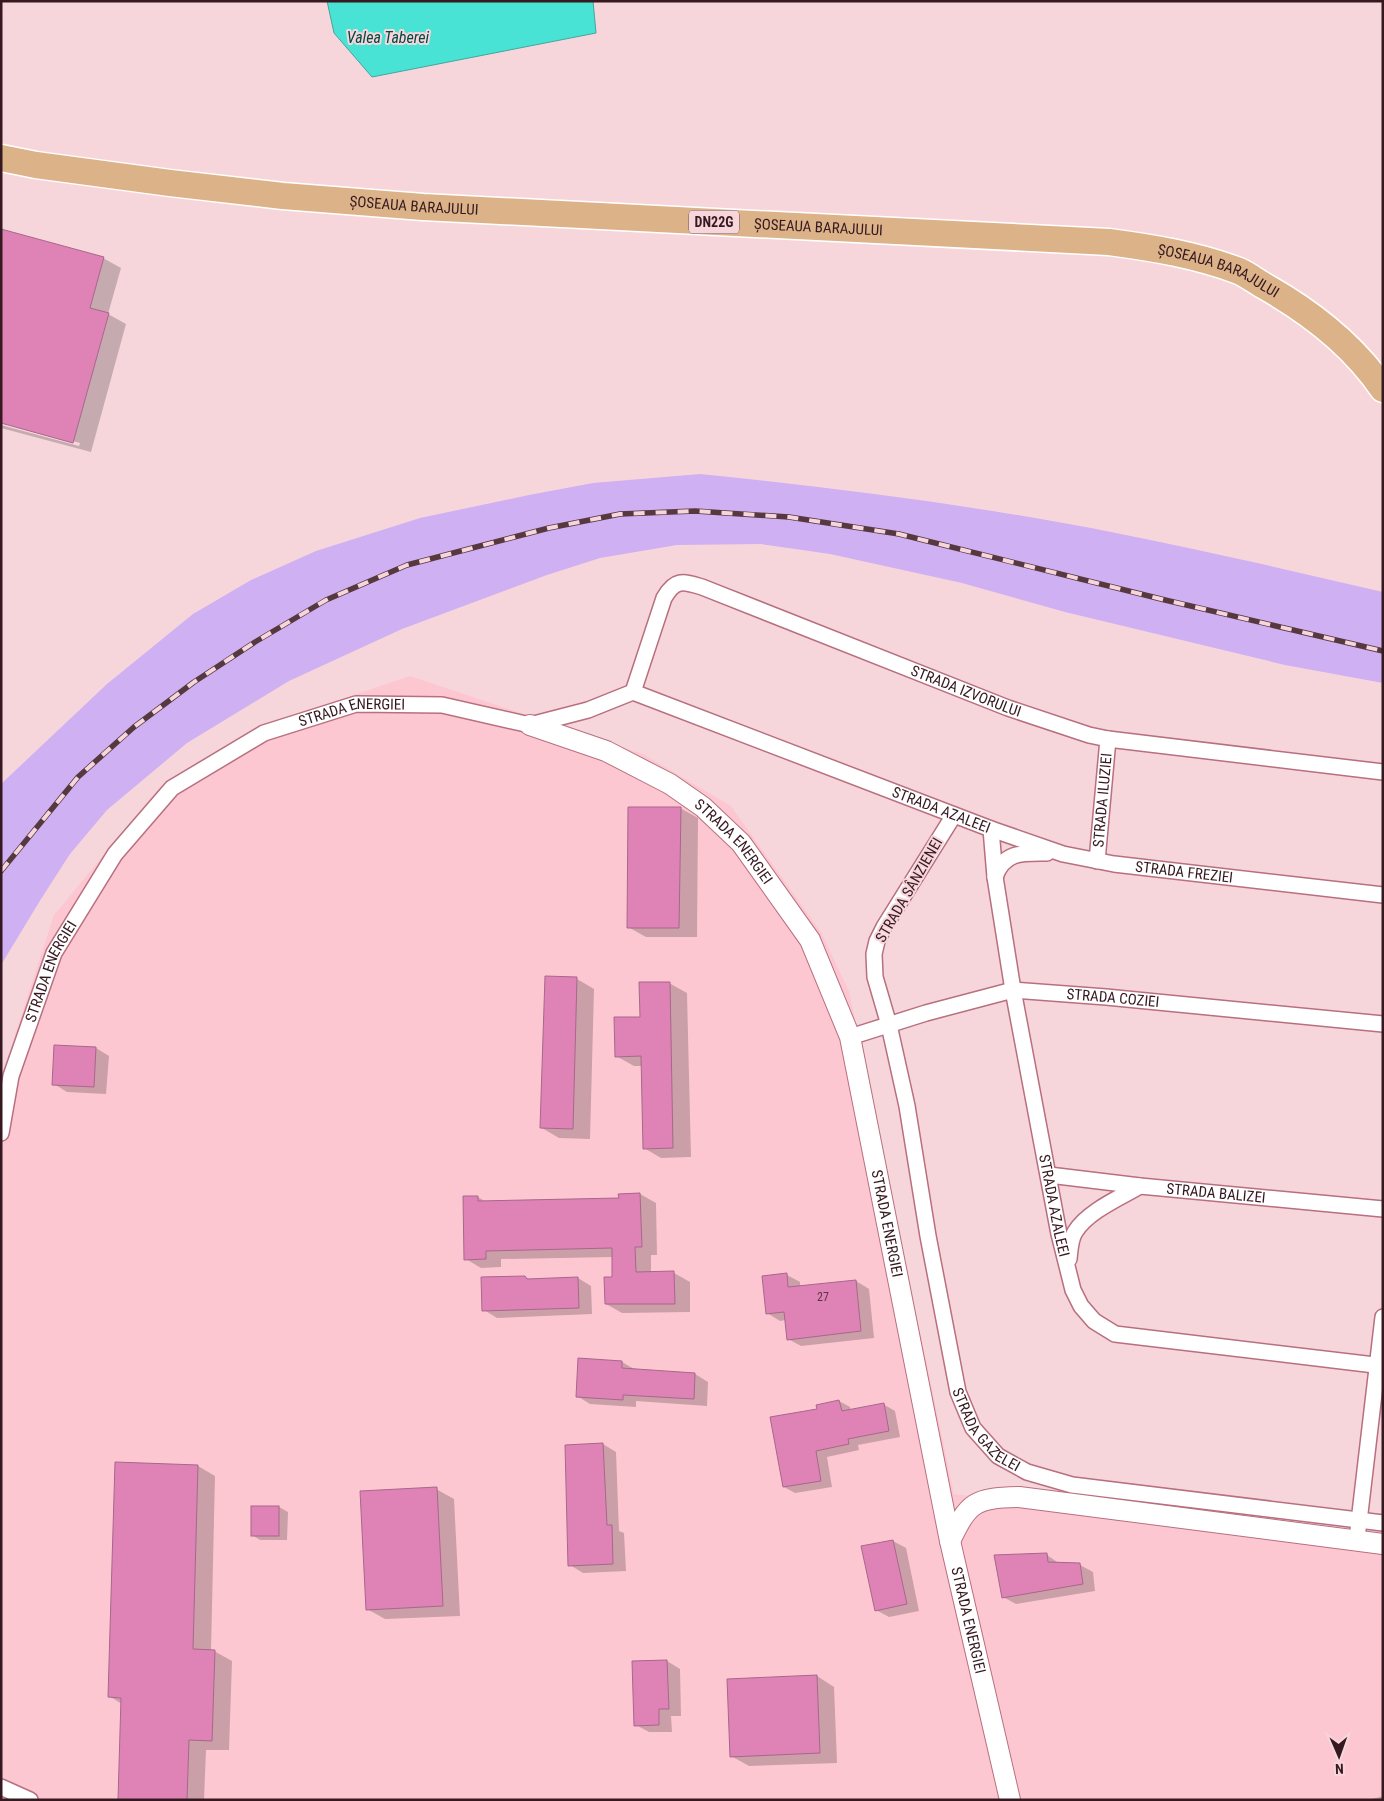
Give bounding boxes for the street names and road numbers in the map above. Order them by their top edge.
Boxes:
street label: ȘOSEAUA BARAJULUI [349,192,479,219]
road number: DN22G [689,210,739,233]
street label: ȘOSEAUA BARAJULUI [753,215,883,239]
street label: ȘOSEAUA BARAJULUI [1156,241,1282,302]
street label: STRADA IZVORULUI [908,662,1024,721]
street label: STRADA ENERGIEI [296,695,405,731]
street label: STRADA ILUZIEI [1089,752,1116,848]
street label: STRADA AZALEEI [890,783,993,837]
street label: STRADA ENERGIEI [691,795,776,888]
street label: STRADA SÂNZIENEI [872,834,946,946]
street label: STRADA FREZIEI [1134,858,1234,887]
street label: STRADA ENERGIEI [22,917,81,1024]
street label: STRADA COZIEI [1066,985,1160,1011]
street label: STRADA AZALEEI [1035,1153,1073,1259]
street label: STRADA ENERGIEI [868,1168,906,1279]
street label: STRADA BALIZEI [1166,1180,1266,1207]
street label: STRADA GAZELEI [948,1385,1023,1475]
street label: STRADA ENERGIEI [947,1565,989,1675]

